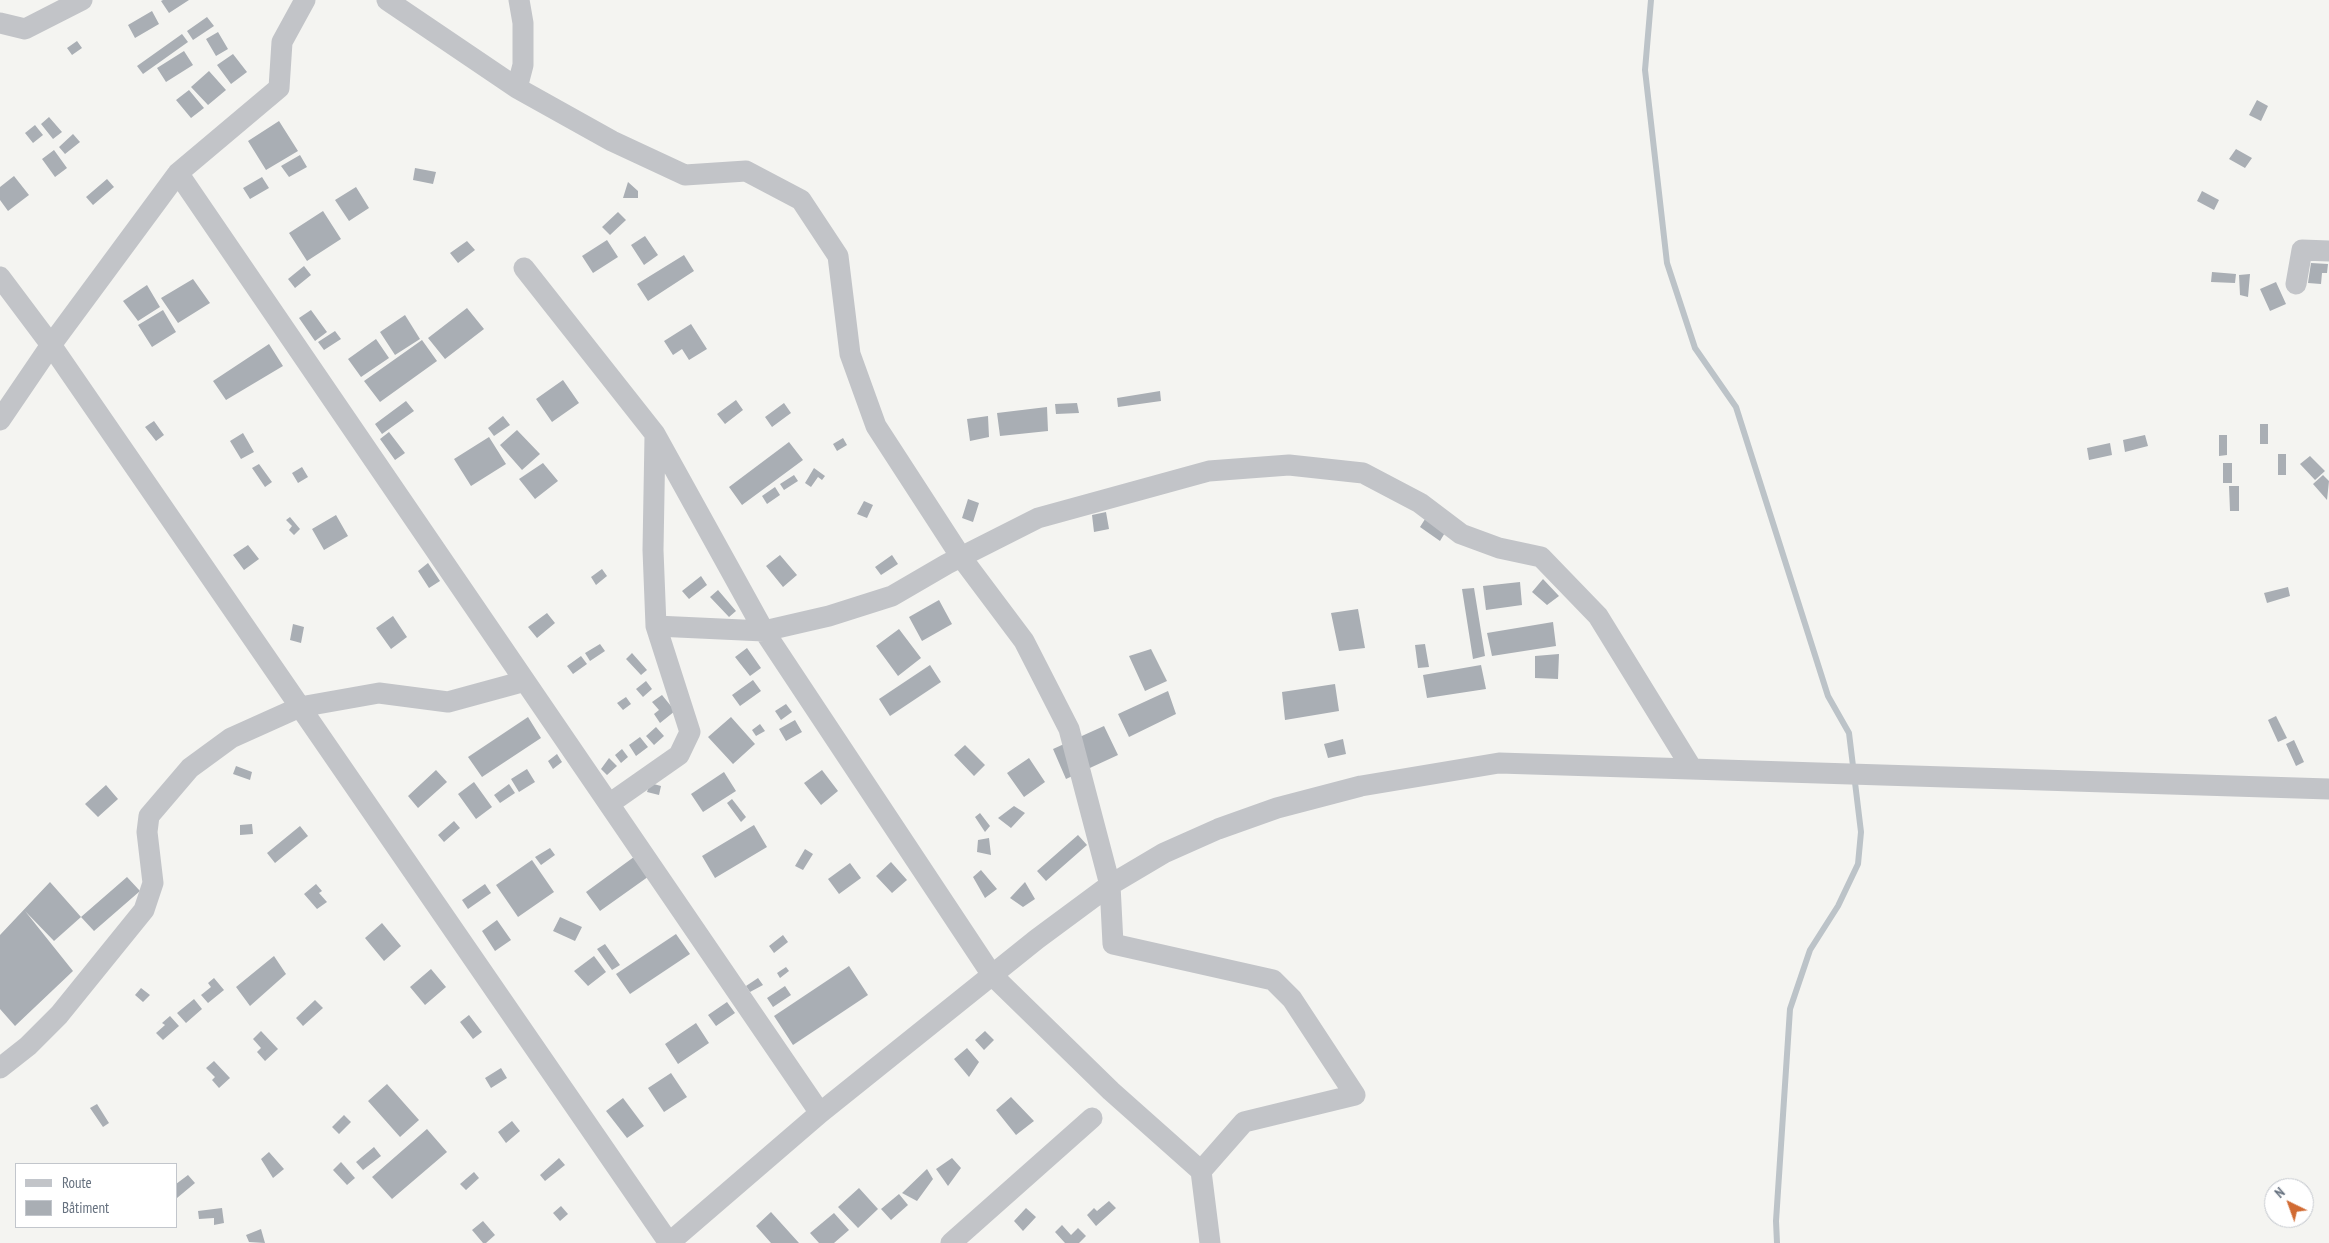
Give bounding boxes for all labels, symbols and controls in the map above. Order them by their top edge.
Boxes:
legend [15,1163,178,1228]
text: Route [62,1173,92,1192]
north arrow [2264,1178,2314,1228]
text: N [2271,1183,2288,1202]
text: Bâtiment [62,1198,109,1217]

